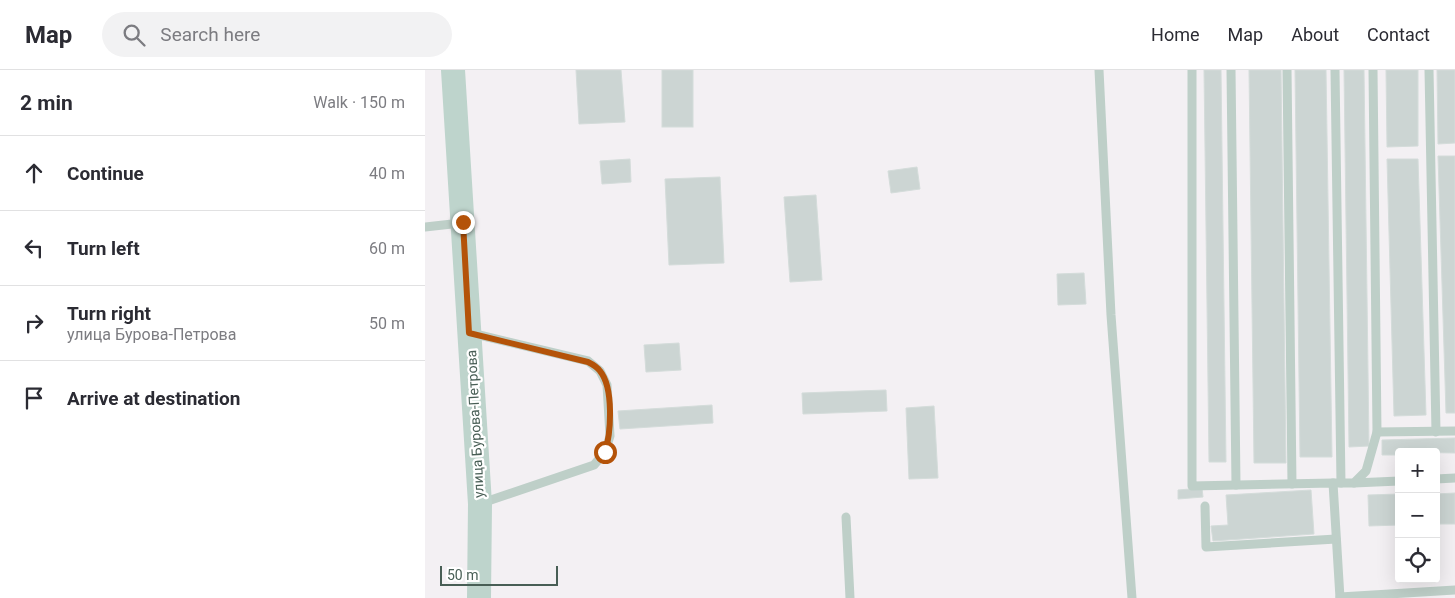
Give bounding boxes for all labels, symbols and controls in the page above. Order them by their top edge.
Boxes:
search box [102,12,452,57]
text: Map [25,21,72,49]
icon: search [120,21,148,49]
text: Search here [160,23,260,46]
text: Home [1151,24,1200,45]
text: Map [1228,24,1263,45]
text: About [1291,24,1339,45]
text: Contact [1367,24,1430,45]
text: 2 min [20,91,73,115]
text: Walk · 150 m [313,93,405,112]
icon: ahead [20,159,48,187]
text: Continue [67,162,144,185]
text: 40 m [369,164,405,183]
route end [452,211,475,234]
icon: left [20,234,48,262]
text: Turn left [67,237,140,260]
text: 60 m [369,239,405,258]
text: Turn right [67,302,151,325]
icon: right [20,309,48,337]
text: 50 m [369,314,405,333]
text: улица Бурова-Петрова [67,325,236,344]
street label: улица Бурова-Петрова [463,350,487,498]
icon: arrive [20,384,48,412]
text: Arrive at destination [67,387,240,410]
route start [594,441,617,464]
map controls [1395,448,1440,583]
button: + [1395,448,1440,493]
button: − [1395,493,1440,538]
button: locate [1395,538,1440,583]
scale bar [440,563,557,586]
text: 50 m [447,567,479,583]

